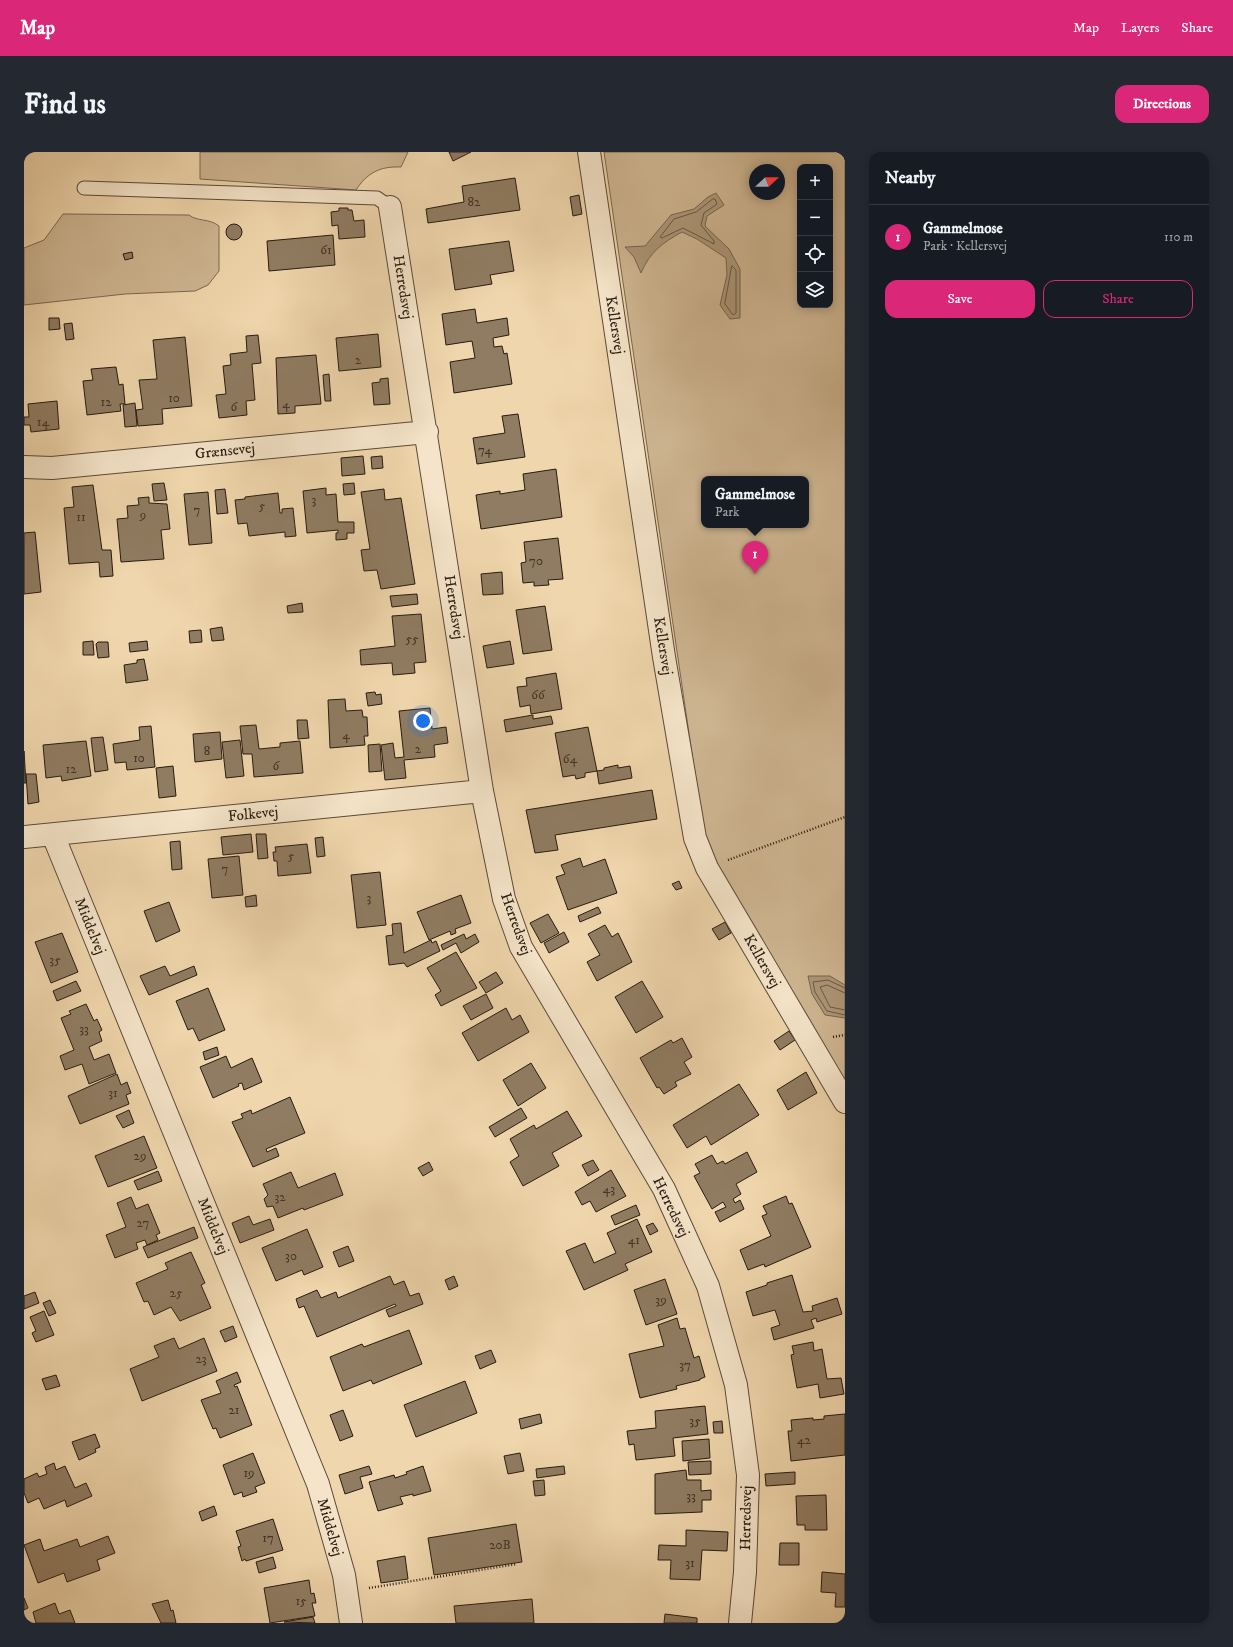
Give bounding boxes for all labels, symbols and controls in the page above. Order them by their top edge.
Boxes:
text: Map [20,17,55,40]
text: Map [1073,19,1099,37]
text: Layers [1121,19,1159,37]
text: Share [1181,19,1213,37]
button: Directions [1115,85,1209,123]
text: Find us [24,87,106,122]
north arrow [749,164,785,200]
map controls [797,164,833,308]
button: + [797,164,833,200]
text: Nearby [885,167,935,189]
house number: 82 [468,194,481,210]
button: − [797,200,833,236]
text: Gammelmose [923,219,1003,238]
text: 1 [896,229,900,245]
text: 110 m [1164,229,1193,245]
button: locate [797,236,833,272]
text: Park · Kellersvej [923,238,1007,254]
house number: 61 [320,242,332,258]
street label: Herredsvej [389,253,417,321]
button: layers [797,272,833,308]
button: Save [885,280,1035,318]
button: Share [1043,280,1193,318]
street label: Kellersvej [601,295,629,355]
house number: 2 [355,352,362,368]
house number: 10 [168,390,180,406]
house number: 12 [100,394,112,410]
house number: 4 [282,396,290,412]
house number: 6 [231,399,239,415]
house number: 14 [37,414,50,430]
street label: Grænsevej [194,438,256,464]
house number: 74 [478,442,493,458]
popup [701,476,809,528]
text: Gammelmose [715,485,795,504]
house number: 3 [312,492,317,508]
house number: 5 [259,498,266,514]
house number: 7 [194,502,201,518]
text: Park [715,504,739,520]
house number: 9 [139,507,146,523]
house number: 11 [76,509,86,525]
pin: 1 [742,541,768,574]
house number: 70 [529,553,543,569]
street label: Herredsvej [440,573,468,641]
street label: Kellersvej [649,616,677,676]
house number: 55 [406,631,419,647]
house number: 66 [531,687,546,703]
your location [413,711,433,731]
house number: 4 [342,727,350,743]
house number: 2 [415,741,422,757]
house number: 8 [204,743,210,759]
house number: 10 [133,750,145,766]
house number: 64 [563,751,578,767]
house number: 6 [273,758,281,774]
house number: 12 [65,761,77,777]
street label: Folkevej [227,802,279,826]
house number: 5 [288,848,295,864]
house number: 7 [222,861,229,877]
house number: 3 [367,890,372,906]
street label: Herredsvej [496,890,536,958]
street label: Middelvej [70,895,110,957]
street label: Kellersvej [739,931,785,991]
house number: 35 [49,952,61,968]
house number: 33 [79,1021,89,1037]
house number: 31 [108,1085,118,1101]
house number: 29 [134,1148,146,1164]
street label: Herredsvej [648,1174,694,1240]
house number: 43 [603,1181,615,1197]
house number: 32 [274,1189,286,1205]
street label: Middelvej [193,1195,233,1257]
house number: 27 [137,1215,150,1231]
house number: 41 [628,1232,640,1248]
house number: 30 [285,1248,297,1264]
house number: 25 [170,1285,183,1301]
house number: 39 [655,1292,667,1308]
house number: 23 [195,1351,207,1367]
house number: 37 [679,1357,691,1373]
house number: 21 [228,1402,240,1418]
house number: 35 [689,1413,701,1429]
house number: 42 [797,1432,812,1448]
house number: 19 [243,1465,255,1481]
street label: Herredsvej [736,1485,756,1551]
house number: 33 [686,1488,696,1504]
street label: Middelvej [313,1496,347,1558]
house number: 17 [262,1530,274,1546]
house number: 20B [489,1537,511,1553]
house number: 31 [685,1555,695,1571]
house number: 15 [295,1593,307,1609]

